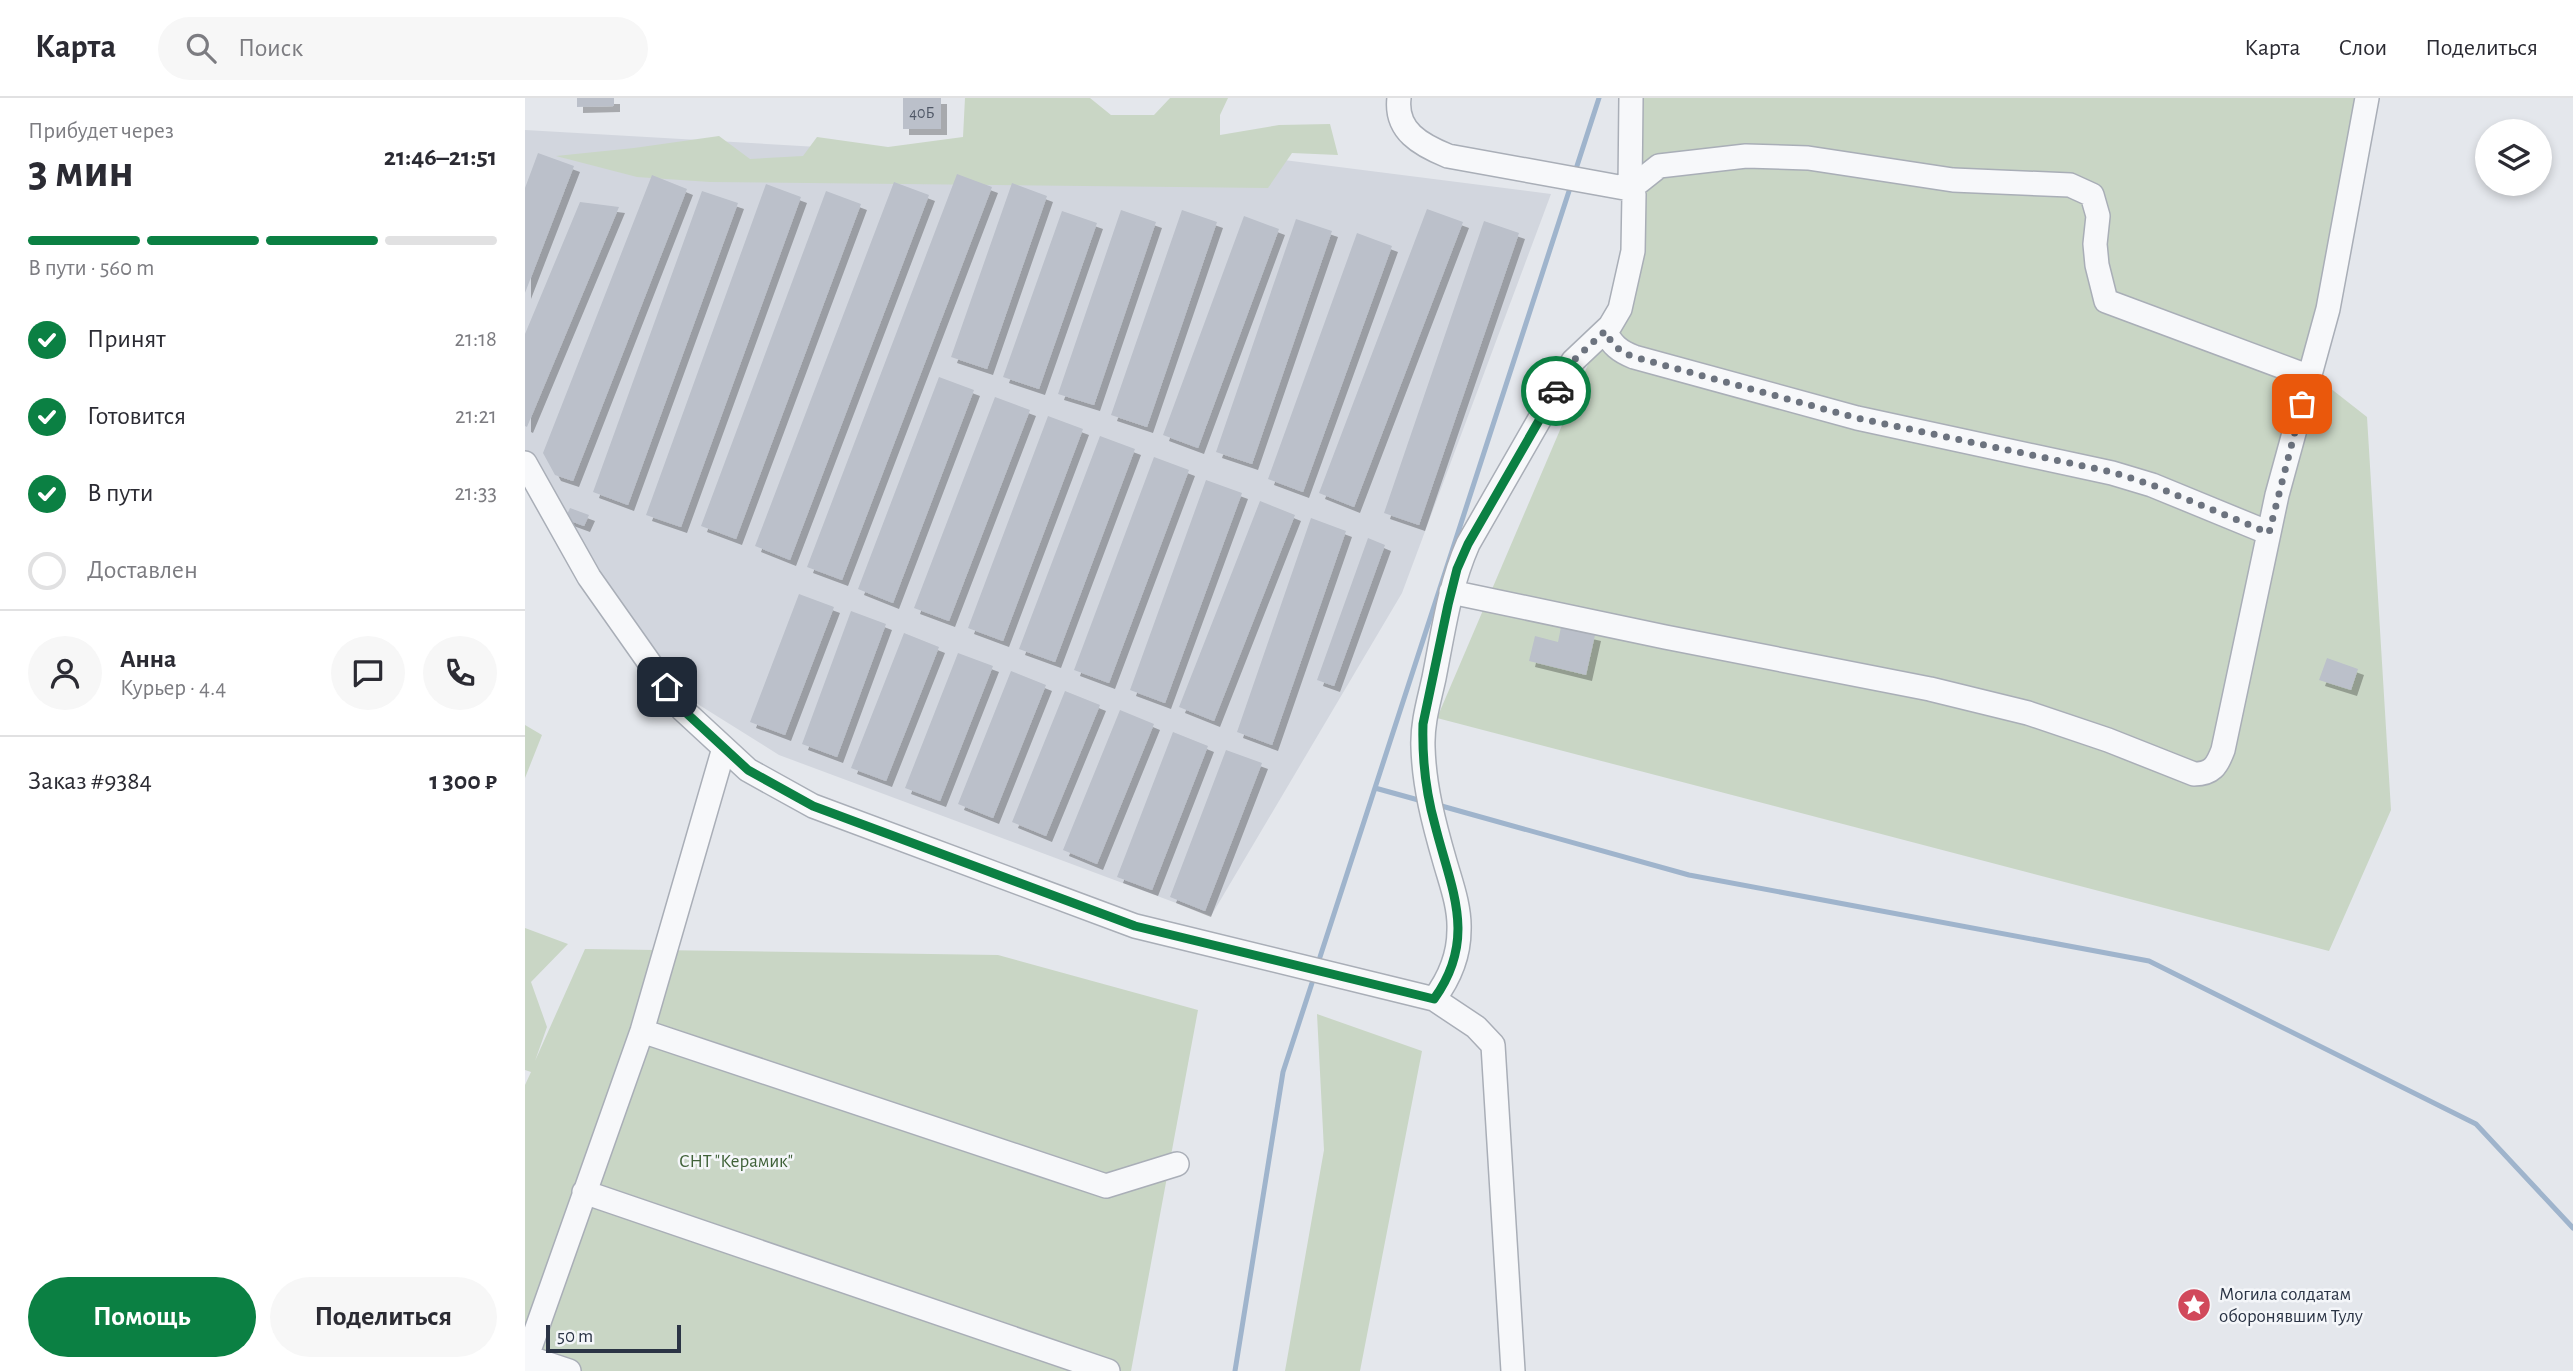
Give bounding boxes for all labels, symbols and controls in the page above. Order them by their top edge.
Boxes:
search box [158,17,648,80]
icon: search [182,29,220,67]
text: Карта [35,31,116,64]
text: Поиск [238,35,303,61]
text: Карта [2244,36,2300,60]
text: Слои [2338,36,2387,60]
text: Поделиться [2425,36,2538,60]
house number: 40Б [909,105,935,121]
map controls [2475,119,2552,196]
button: layers [2475,119,2552,196]
text: Прибудет через [28,120,174,143]
text: 21:46–21:51 [384,144,497,170]
text: 3 мин [28,149,134,195]
text: В пути · 560 m [28,257,154,280]
icon: check [28,321,66,359]
text: Принят [87,326,166,352]
text: 21:18 [455,328,497,351]
courier [1521,356,1591,426]
icon: car [1537,372,1575,410]
pin [2272,374,2332,434]
icon: bag [2283,385,2321,423]
icon: check [28,398,66,436]
text: Готовится [87,403,186,429]
text: 21:21 [455,405,497,428]
icon: check [28,475,66,513]
text: В пути [87,480,153,506]
text: 21:33 [454,482,497,505]
text: Доставлен [87,557,198,583]
button: person [28,636,102,710]
button: chat [331,636,405,710]
button: phone [423,636,497,710]
text: Анна [120,646,176,672]
pin [637,657,697,717]
icon: home [648,668,686,706]
text: Курьер · 4.4 [120,677,226,700]
text: Заказ #9384 [28,768,152,794]
text: 1 300 ₽ [429,768,497,794]
park label: СНТ "Керамик" [679,1152,793,1171]
button: Помощь [28,1277,256,1357]
button: Поделиться [270,1277,497,1357]
place label: Могила солдатам оборонявшим Тулу [2219,1285,2363,1326]
place icon: Могила солдатам оборонявшим Тулу [2175,1286,2213,1324]
scale bar [546,1322,681,1354]
text: 50 m [557,1327,593,1346]

